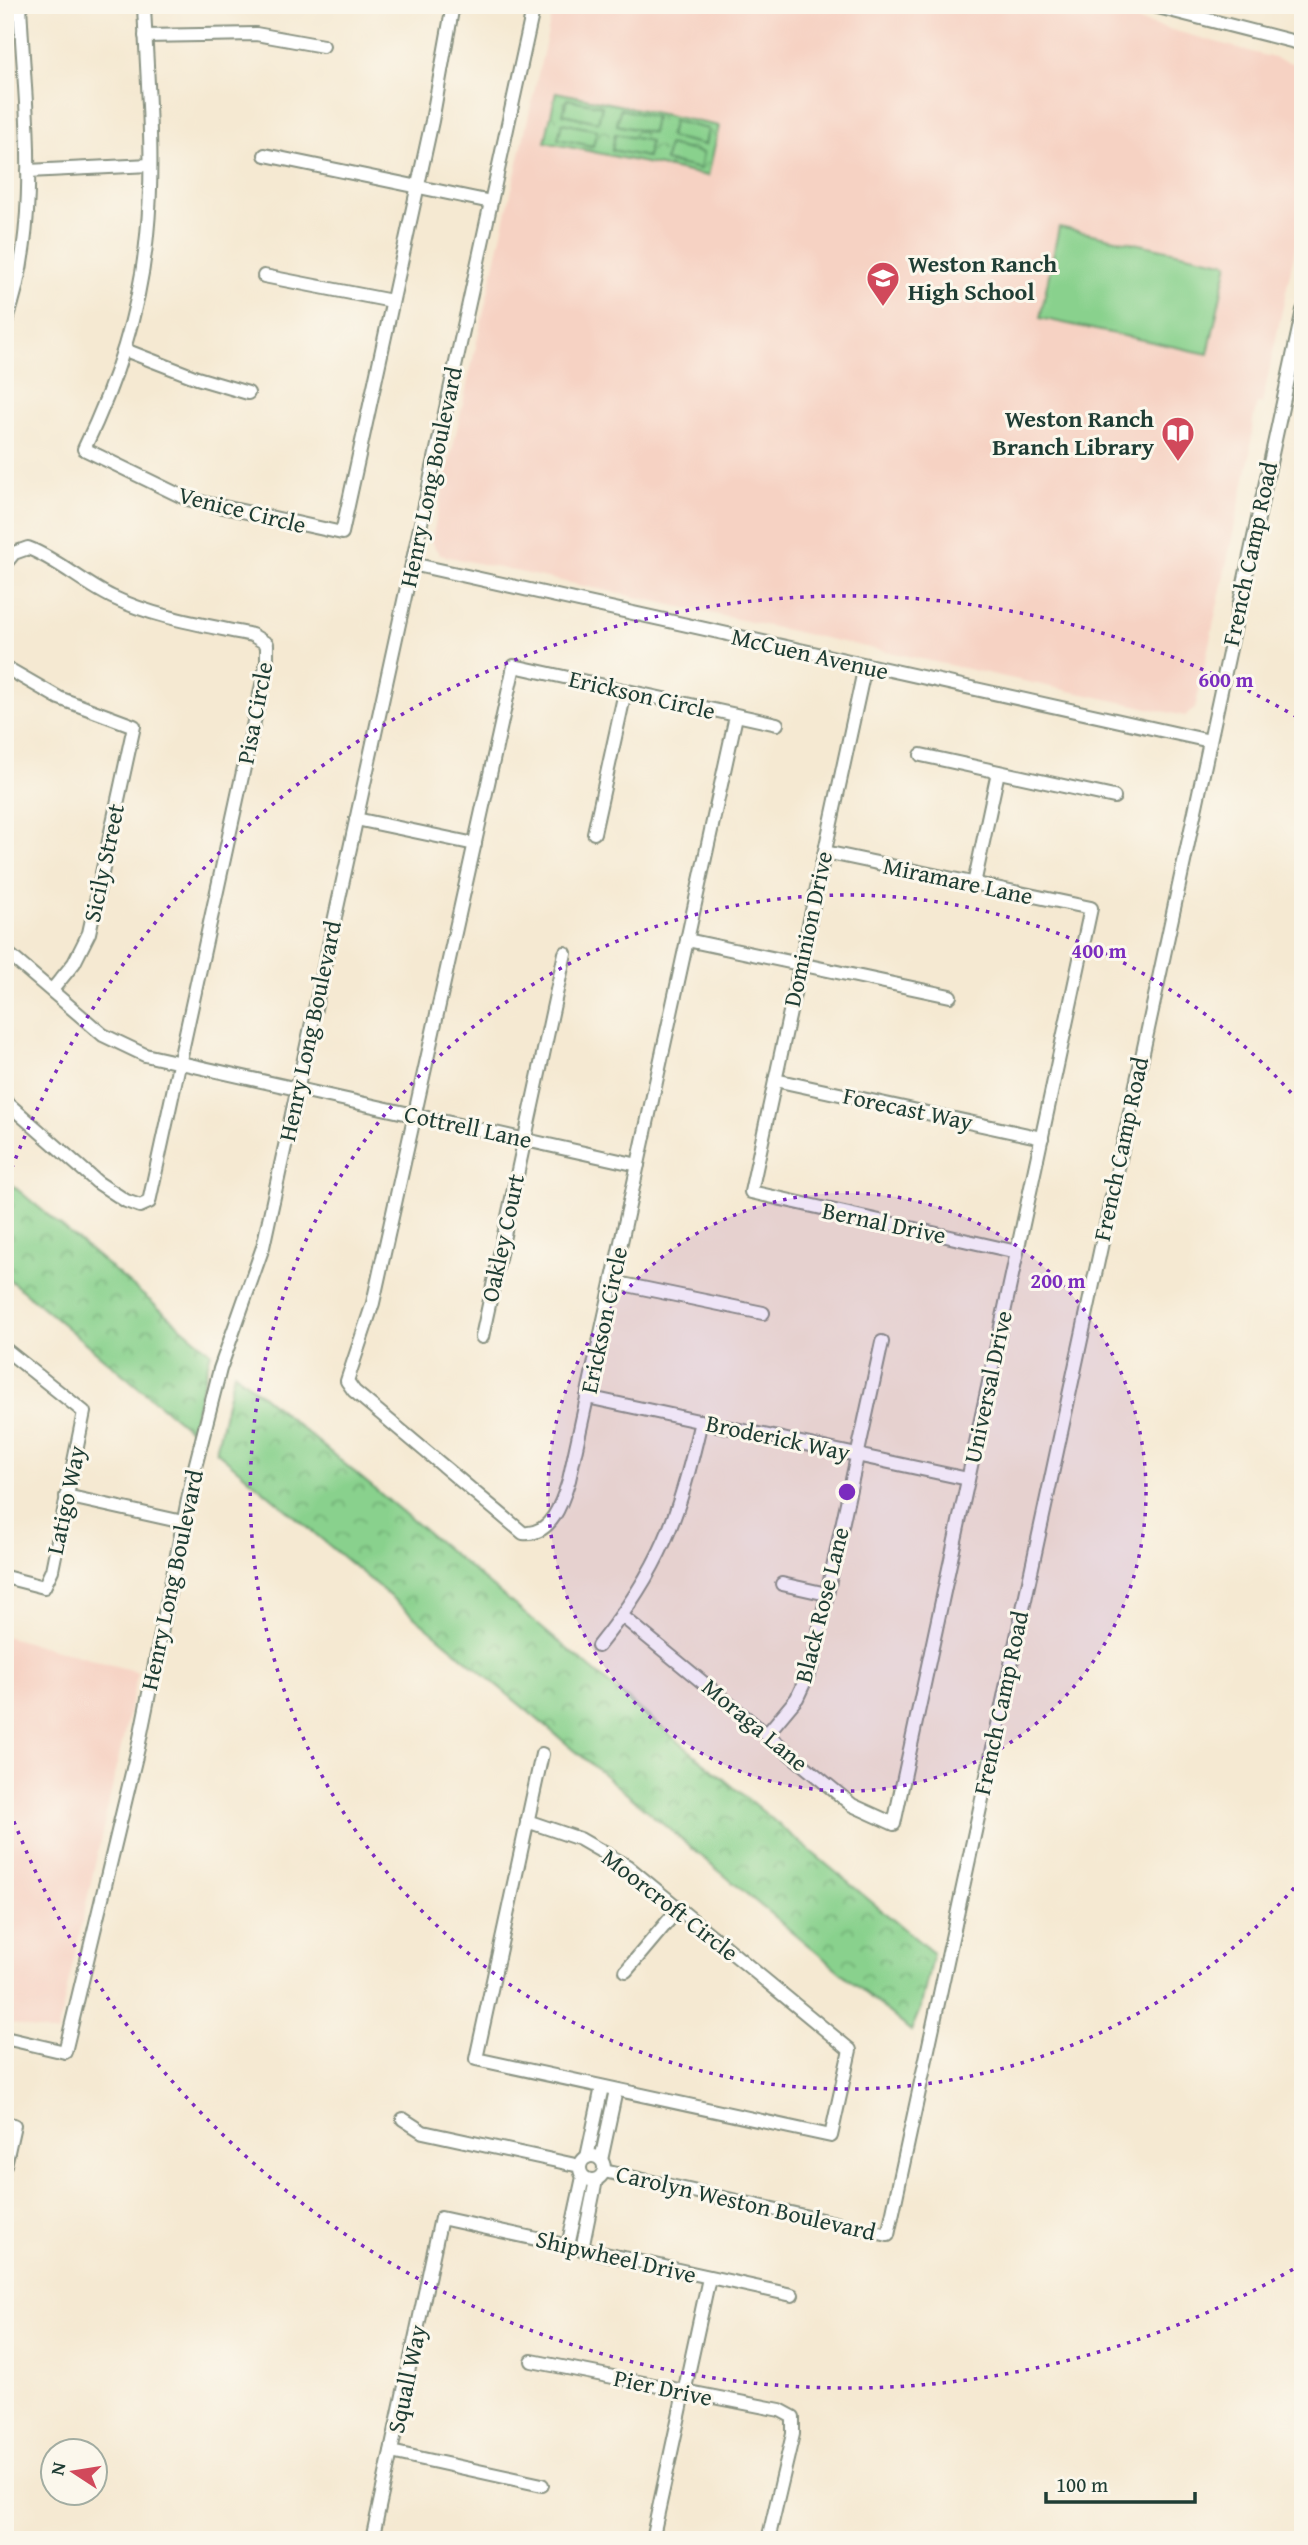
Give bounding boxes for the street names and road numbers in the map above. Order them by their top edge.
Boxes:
street label: Henry Long Boulevard [390,363,471,590]
street label: French Camp Road [1213,458,1286,649]
street label: Venice Circle [175,477,310,542]
street label: McCuen Avenue [728,618,892,689]
street label: Pisa Circle [227,659,282,767]
street label: Erickson Circle [565,661,719,728]
street label: Sicily Street [74,800,133,925]
street label: Dominion Drive [774,848,841,1010]
street label: Miramare Lane [880,848,1036,913]
street label: Henry Long Boulevard [269,917,350,1144]
street label: French Camp Road [1084,1053,1157,1244]
street label: Forecast Way [840,1078,976,1139]
street label: Cottrell Lane [401,1096,535,1157]
street label: Oakley Court [472,1170,533,1305]
street label: Bernal Drive [819,1192,949,1253]
street label: Erickson Circle [571,1243,636,1397]
street label: Universal Drive [954,1307,1021,1466]
street label: Broderick Way [703,1405,853,1470]
street label: Latigo Way [37,1442,94,1558]
street label: Henry Long Boulevard [131,1466,212,1693]
street label: Black Rose Lane [785,1523,858,1686]
street label: French Camp Road [964,1607,1037,1798]
street label: Moraga Lane [695,1670,816,1780]
street label: Moorcroft Circle [594,1840,746,1969]
street label: Carolyn Weston Boulevard [613,2156,880,2249]
street label: Shipwheel Drive [532,2221,700,2292]
street label: Squall Way [378,2321,435,2436]
street label: Pier Drive [611,2360,716,2415]

